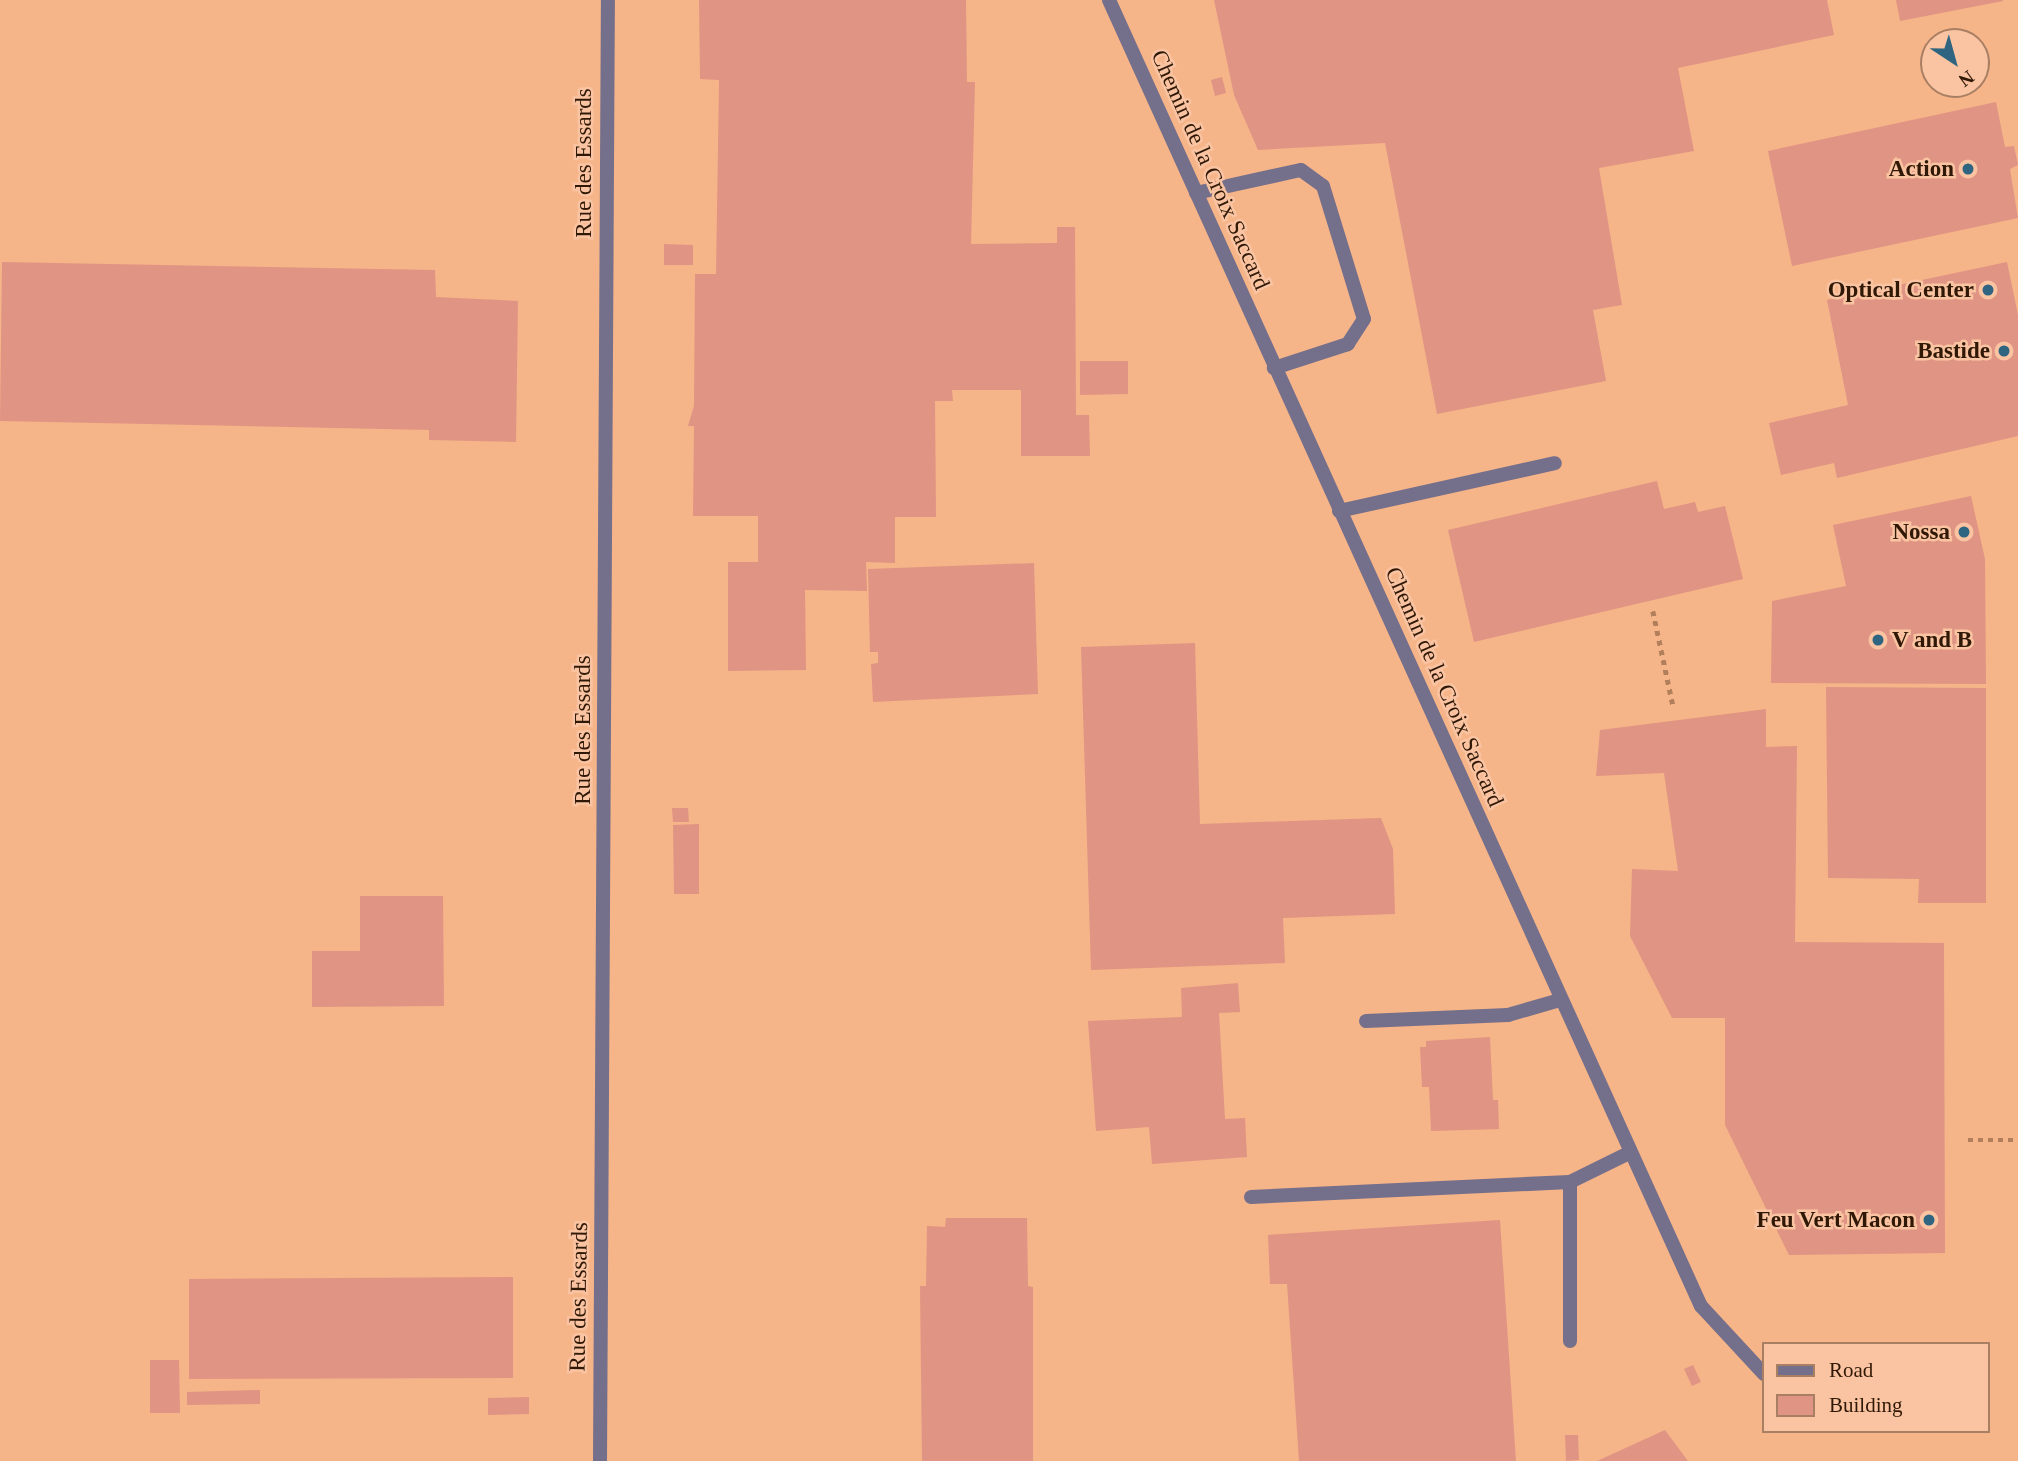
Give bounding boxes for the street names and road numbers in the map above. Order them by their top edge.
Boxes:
street label: Chemin de la Croix Saccard [1145,46,1275,294]
street label: Rue des Essards [570,88,598,238]
street label: Chemin de la Croix Saccard [1379,563,1509,811]
street label: Rue des Essards [569,655,597,805]
street label: Rue des Essards [564,1222,594,1372]

